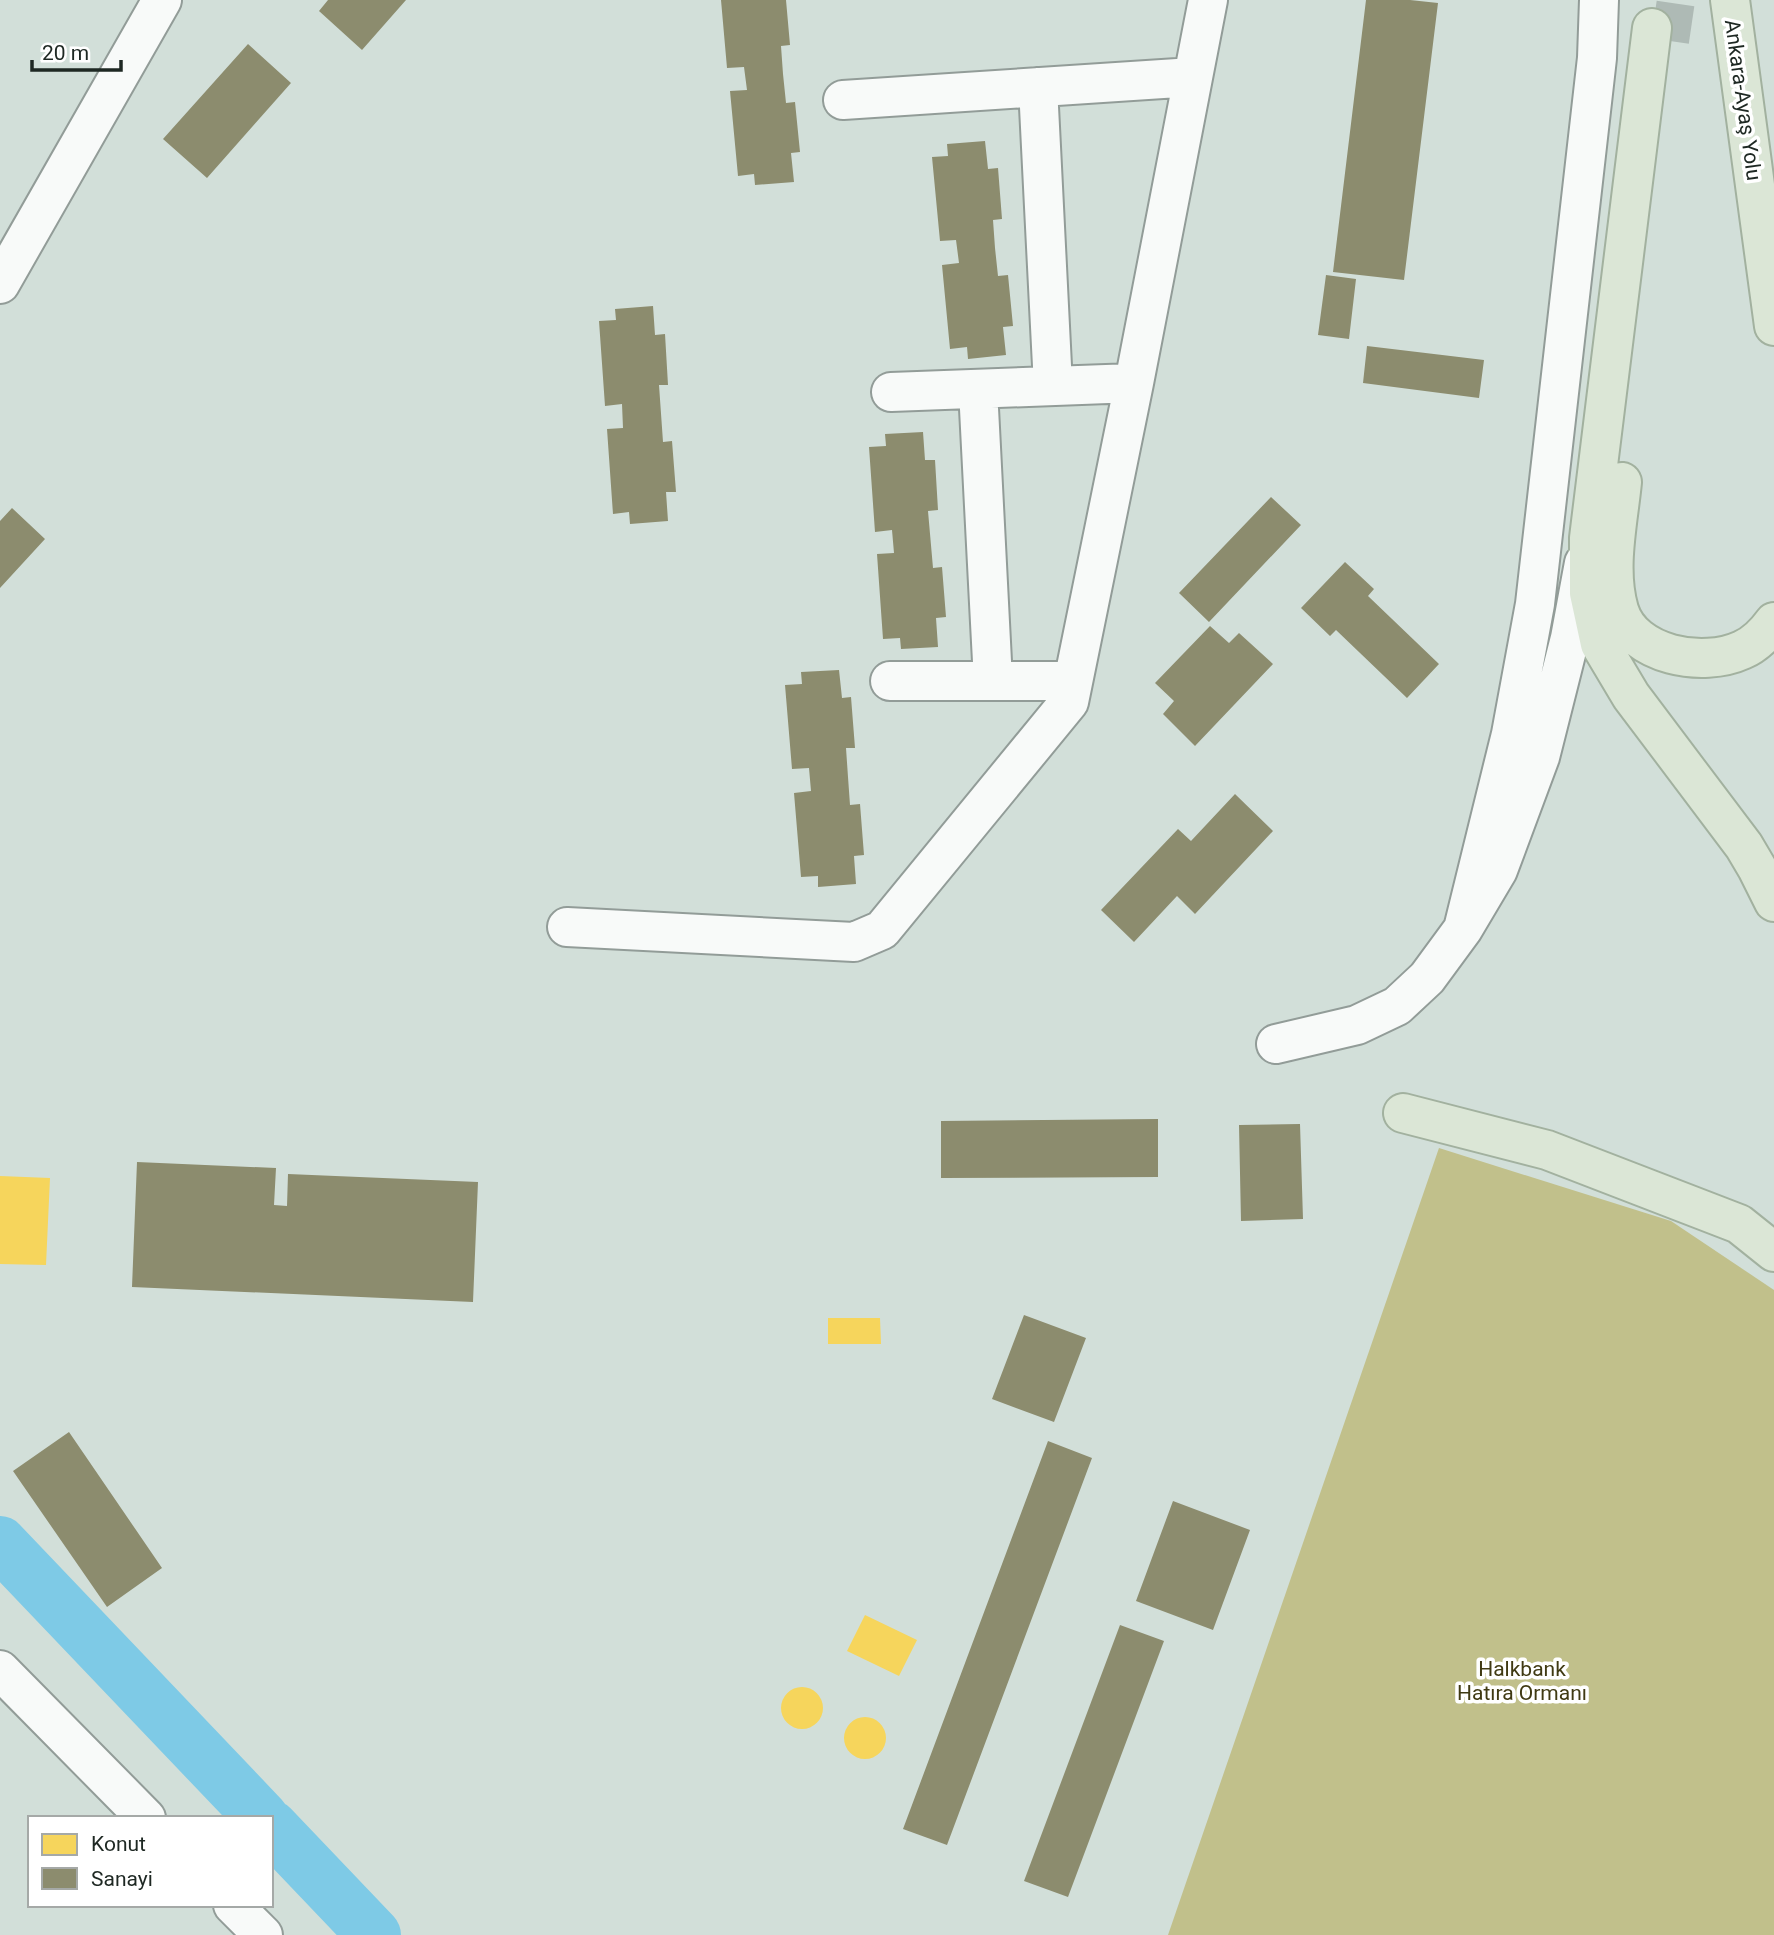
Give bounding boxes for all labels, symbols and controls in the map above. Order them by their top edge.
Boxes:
street label: Ankara-Ayaş Yolu [1720,18,1766,182]
scale bar [32,28,121,72]
text: 20 m [42,41,89,65]
park label: Halkbank Hatıra Ormanı [1457,1657,1587,1705]
legend [28,1816,273,1907]
text: Konut [91,1832,146,1856]
text: Sanayi [91,1867,153,1891]

